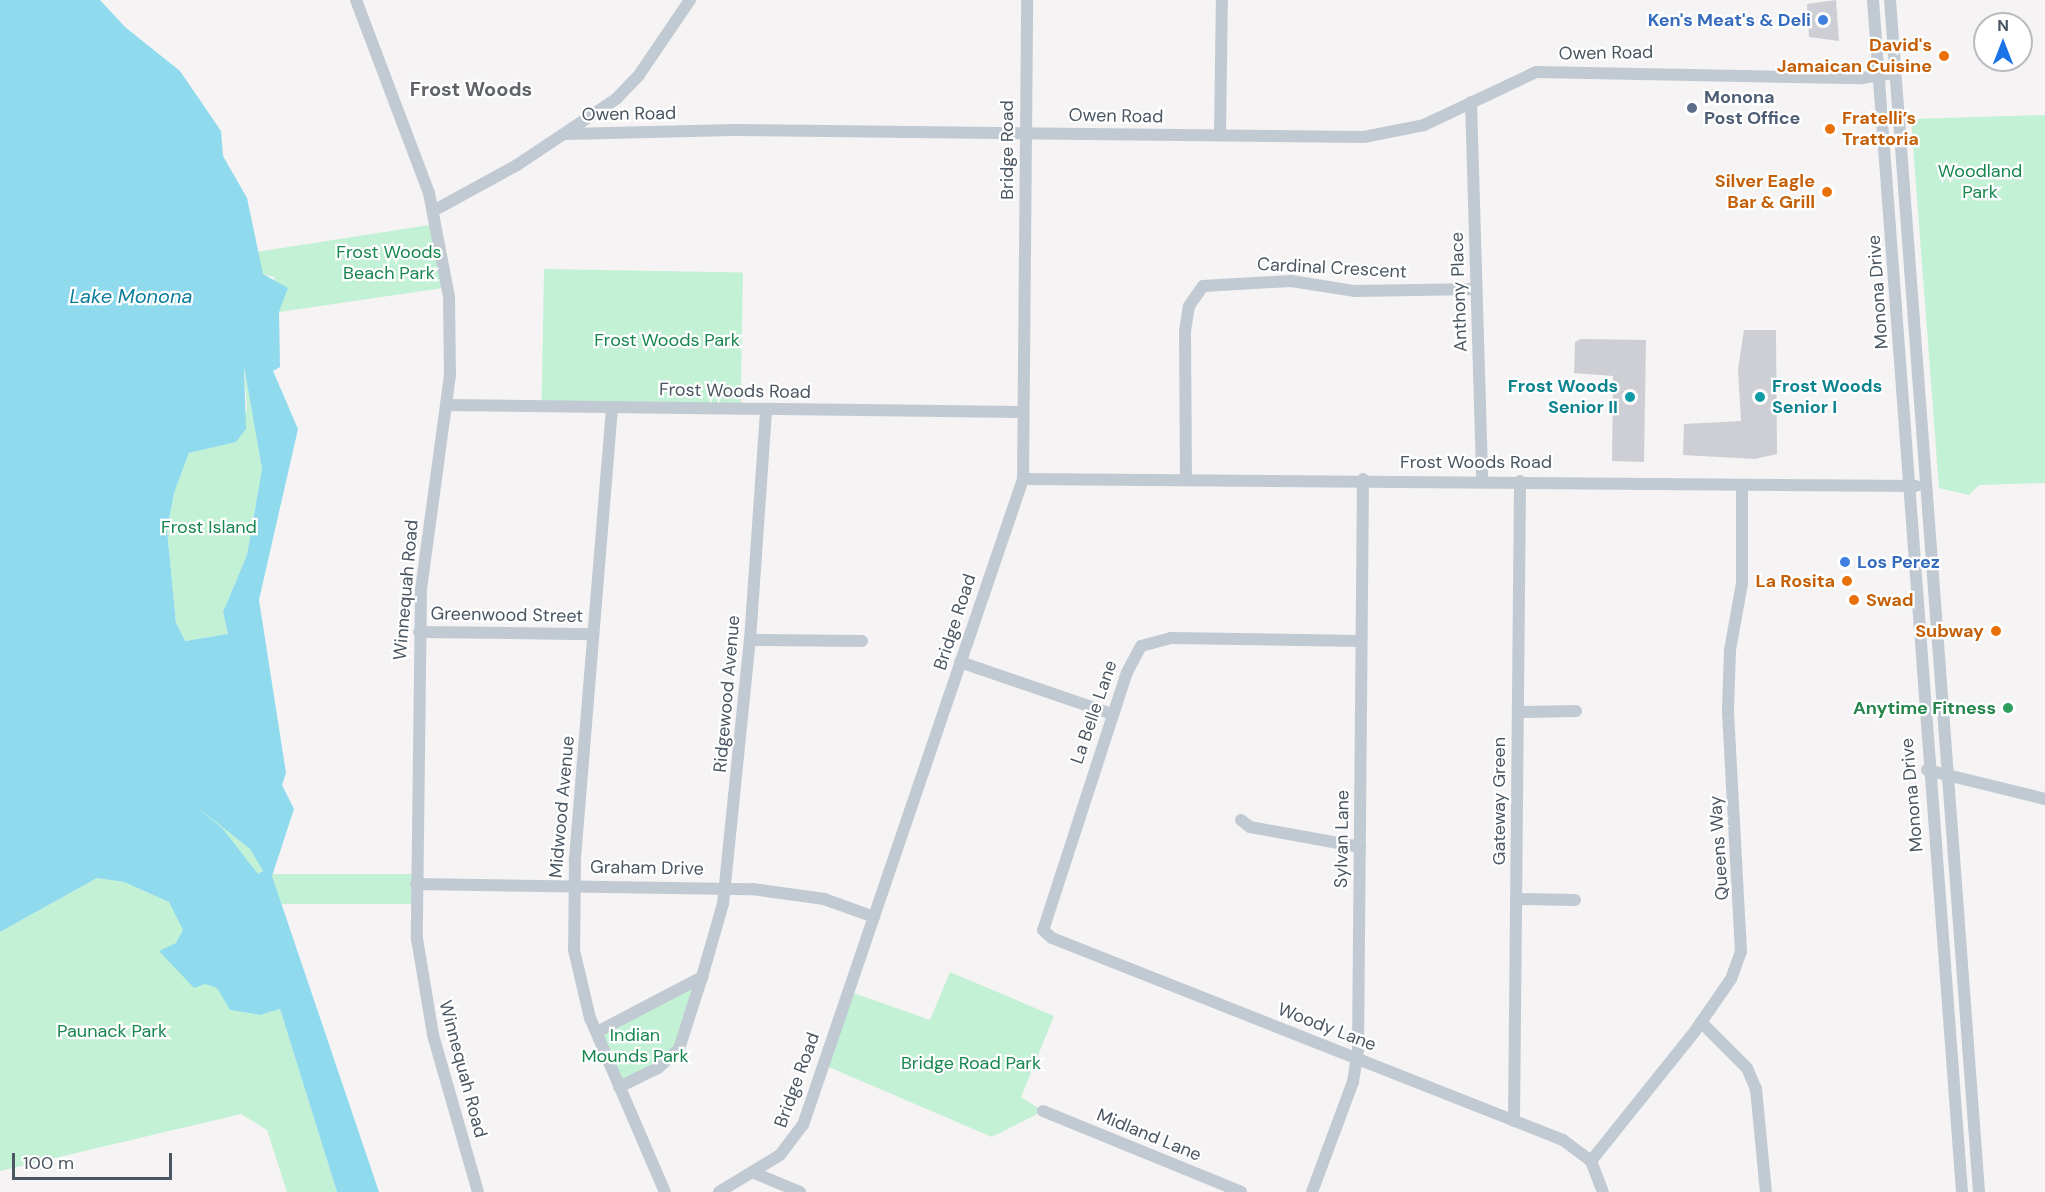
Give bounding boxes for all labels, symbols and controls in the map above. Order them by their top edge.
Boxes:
place label: Ken's Meat's & Deli [1648,9,1811,31]
north arrow [1973,12,2033,72]
marker: Ken's Meat's & Deli [1816,13,1830,27]
text: N [1997,15,2009,36]
place label: David's Jamaican Cuisine [1777,35,1932,78]
street label: Owen Road [1559,41,1653,65]
marker: David's Jamaican Cuisine [1937,49,1951,63]
district label: Frost Woods [410,77,532,101]
place label: Monona Post Office [1704,87,1800,130]
street label: Bridge Road [996,100,1018,200]
marker: Monona Post Office [1685,101,1699,115]
street label: Owen Road [582,102,676,126]
street label: Owen Road [1069,104,1163,128]
place label: Fratelli’s Trattoria [1842,108,1919,150]
marker: Fratelli’s Trattoria [1823,122,1837,136]
park label: Woodland Park [1938,161,2022,204]
place label: Silver Eagle Bar & Grill [1715,171,1815,213]
marker: Silver Eagle Bar & Grill [1820,185,1834,199]
street label: Anthony Place [1446,232,1472,352]
street label: Monona Drive [1863,234,1893,350]
park label: Frost Woods Beach Park [336,242,442,284]
street label: Cardinal Crescent [1257,253,1407,283]
water label: Lake Monona [69,284,193,308]
park label: Frost Woods Park [594,329,740,351]
place label: Frost Woods Senior II [1508,376,1618,418]
place label: Frost Woods Senior I [1772,376,1882,418]
street label: Frost Woods Road [659,379,811,403]
marker: Frost Woods Senior II [1623,390,1637,404]
marker: Frost Woods Senior I [1753,390,1767,404]
street label: Frost Woods Road [1400,451,1552,473]
park label: Frost Island [161,516,257,538]
street label: Winnequah Road [389,519,423,661]
place label: Los Perez [1857,551,1940,573]
marker: Los Perez [1838,555,1852,569]
place label: La Rosita [1756,570,1835,592]
street label: Bridge Road [929,571,981,673]
marker: La Rosita [1840,574,1854,588]
place label: Swad [1866,589,1913,611]
marker: Swad [1847,593,1861,607]
street label: Greenwood Street [431,603,583,627]
street label: Ridgewood Avenue [709,614,745,774]
place label: Subway [1915,620,1984,642]
marker: Subway [1989,624,2003,638]
street label: La Belle Lane [1066,657,1122,767]
place label: Anytime Fitness [1853,697,1996,719]
marker: Anytime Fitness [2001,701,2015,715]
street label: Midwood Avenue [545,735,579,879]
street label: Gateway Green [1488,737,1510,865]
street label: Monona Drive [1896,737,1928,853]
street label: Sylvan Lane [1330,790,1354,888]
street label: Queens Way [1705,795,1733,901]
street label: Graham Drive [590,856,704,880]
street label: Winnequah Road [434,998,492,1140]
street label: Woody Lane [1275,998,1379,1056]
park label: Paunack Park [57,1020,167,1042]
park label: Indian Mounds Park [581,1025,689,1068]
street label: Bridge Road [770,1029,824,1131]
park label: Bridge Road Park [901,1052,1041,1074]
street label: Midland Lane [1094,1104,1204,1166]
scale bar [15,1141,176,1179]
text: 100 m [23,1151,74,1175]

